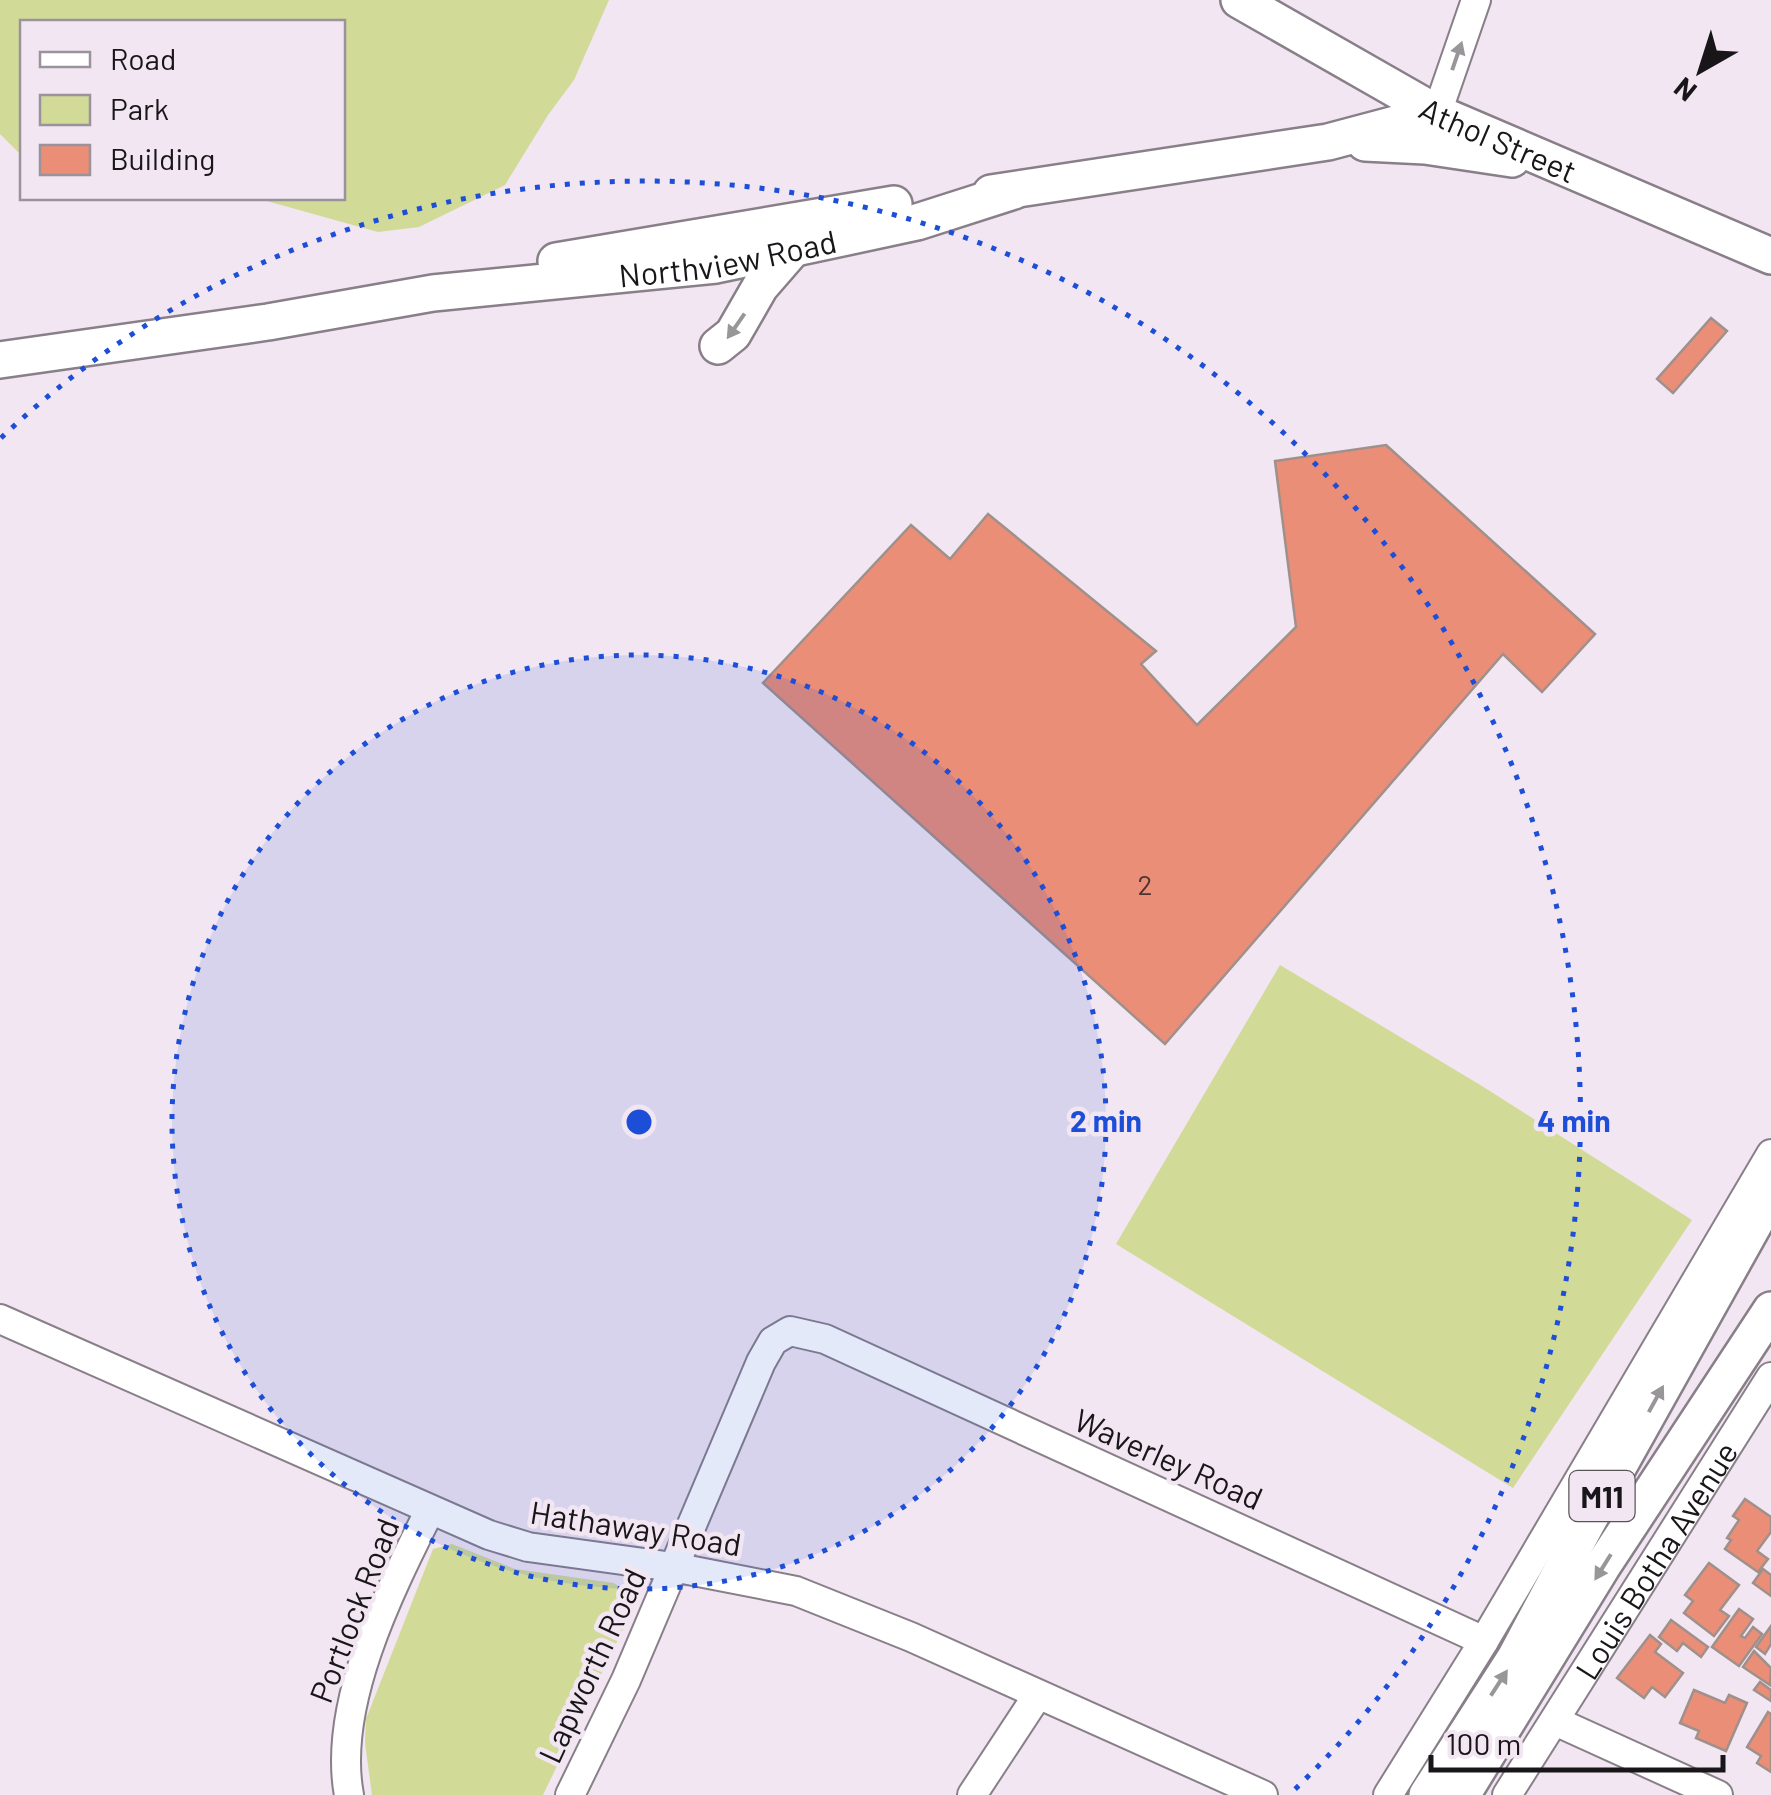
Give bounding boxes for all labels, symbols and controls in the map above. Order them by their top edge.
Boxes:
legend [20,20,345,200]
north arrow [1651,20,1751,120]
text: Road [110,40,176,76]
one-way arrow [1450,41,1465,71]
text: N [1667,71,1703,109]
street label: Athol Street [1414,88,1583,190]
text: Park [110,90,169,126]
text: Building [110,140,215,176]
street label: Northview Road [617,221,840,294]
one-way arrow [727,313,746,340]
house number: 2 [1137,867,1153,901]
text: 2 min [1070,1102,1142,1138]
text: 4 min [1537,1102,1611,1138]
centre of rings [621,1104,657,1140]
one-way arrow [1647,1385,1665,1413]
street label: Waverley Road [1069,1400,1269,1516]
street label: Louis Botha Avenue [1566,1434,1745,1686]
road number: M11 [1570,1471,1634,1521]
street label: Hathaway Road [528,1492,744,1562]
street label: Portlock Road [300,1513,406,1707]
one-way arrow [1594,1554,1612,1581]
street label: Lapworth Road [529,1562,653,1768]
one-way arrow [1489,1670,1507,1697]
scale bar [1431,1710,1724,1772]
text: 100 m [1446,1725,1521,1761]

